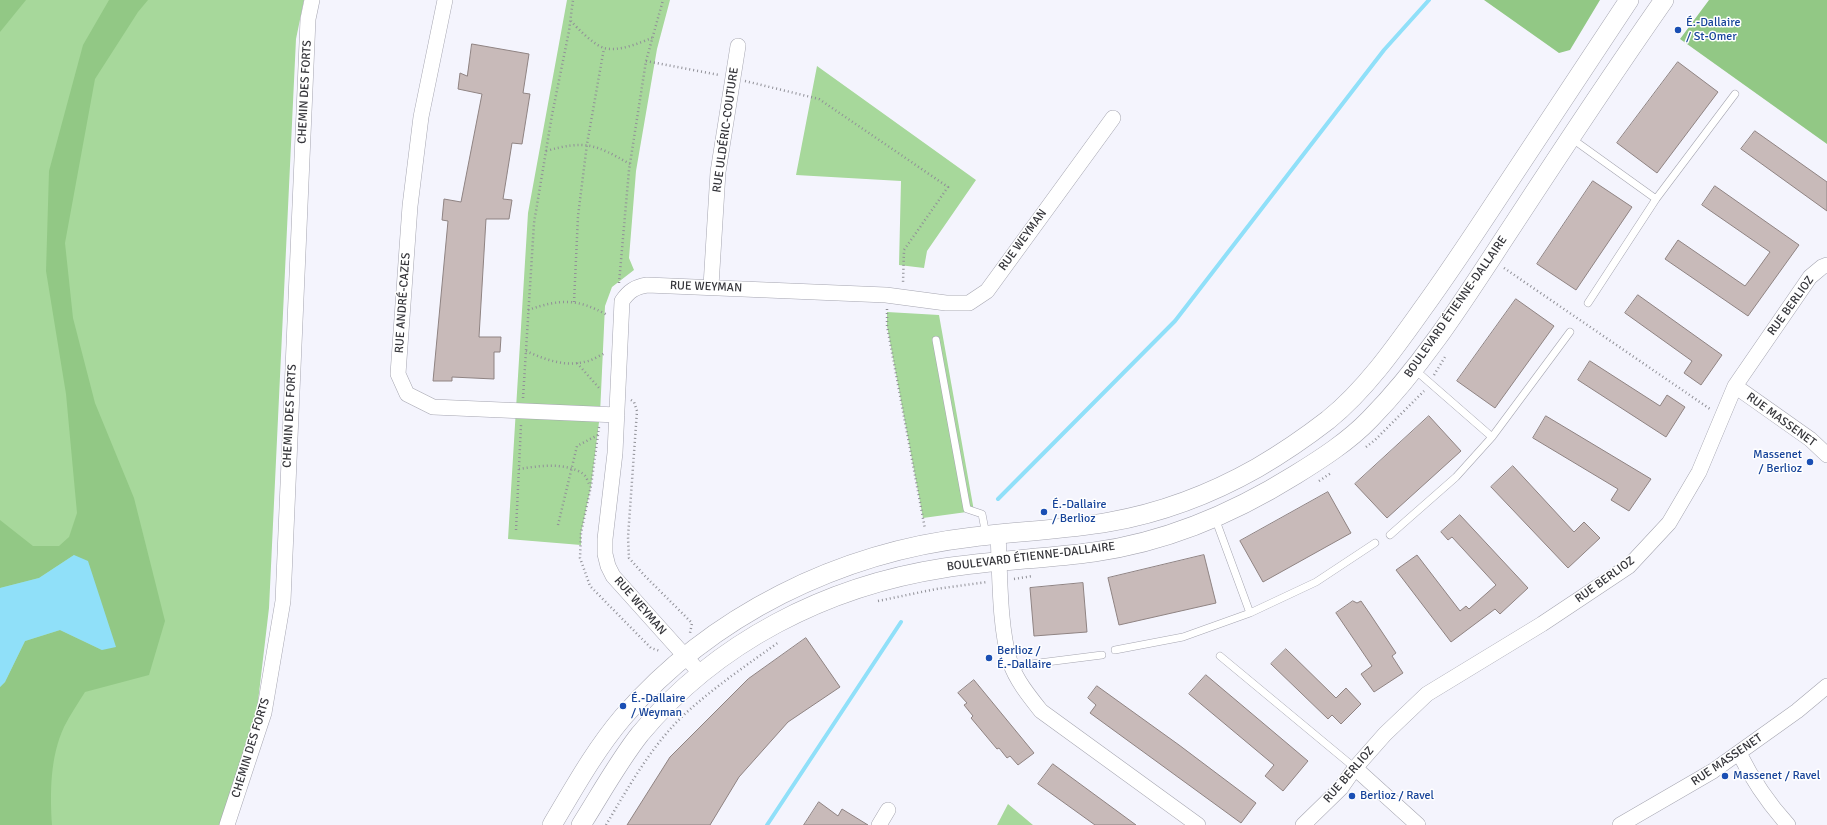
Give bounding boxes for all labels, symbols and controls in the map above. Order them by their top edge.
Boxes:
place label: É.-Dallaire / St-Omer [1686,16,1740,44]
marker: É.-Dallaire / St-Omer [1673,25,1683,35]
street label: CHEMIN DES FORTS [295,40,315,144]
street label: RUE ULDÉRIC-COUTURE [710,66,742,194]
street label: RUE WEYMAN [996,206,1050,274]
street label: BOULEVARD ÉTIENNE-DALLAIRE [1401,233,1511,381]
street label: RUE ANDRÉ-CAZES [392,252,414,354]
street label: RUE BERLIOZ [1765,274,1817,338]
street label: RUE WEYMAN [670,279,742,295]
street label: CHEMIN DES FORTS [280,364,300,468]
street label: RUE MASSENET [1743,390,1819,450]
place label: Massenet / Berlioz [1753,448,1802,476]
marker: Massenet / Berlioz [1805,457,1815,467]
place label: É.-Dallaire / Berlioz [1052,498,1106,526]
marker: É.-Dallaire / Berlioz [1039,507,1049,517]
street label: BOULEVARD ÉTIENNE-DALLAIRE [946,540,1116,574]
street label: RUE BERLIOZ [1573,554,1637,606]
street label: RUE WEYMAN [611,574,669,638]
place label: Berlioz / É.-Dallaire [997,644,1051,672]
marker: Berlioz / É.-Dallaire [984,653,994,663]
place label: É.-Dallaire / Weyman [631,692,685,720]
street label: CHEMIN DES FORTS [229,696,273,800]
marker: É.-Dallaire / Weyman [618,701,628,711]
street label: RUE MASSENET [1689,731,1765,789]
street label: RUE BERLIOZ [1321,744,1377,806]
place label: Massenet / Ravel [1733,769,1820,783]
marker: Massenet / Ravel [1720,771,1730,781]
place label: Berlioz / Ravel [1360,789,1434,803]
marker: Berlioz / Ravel [1347,791,1357,801]

